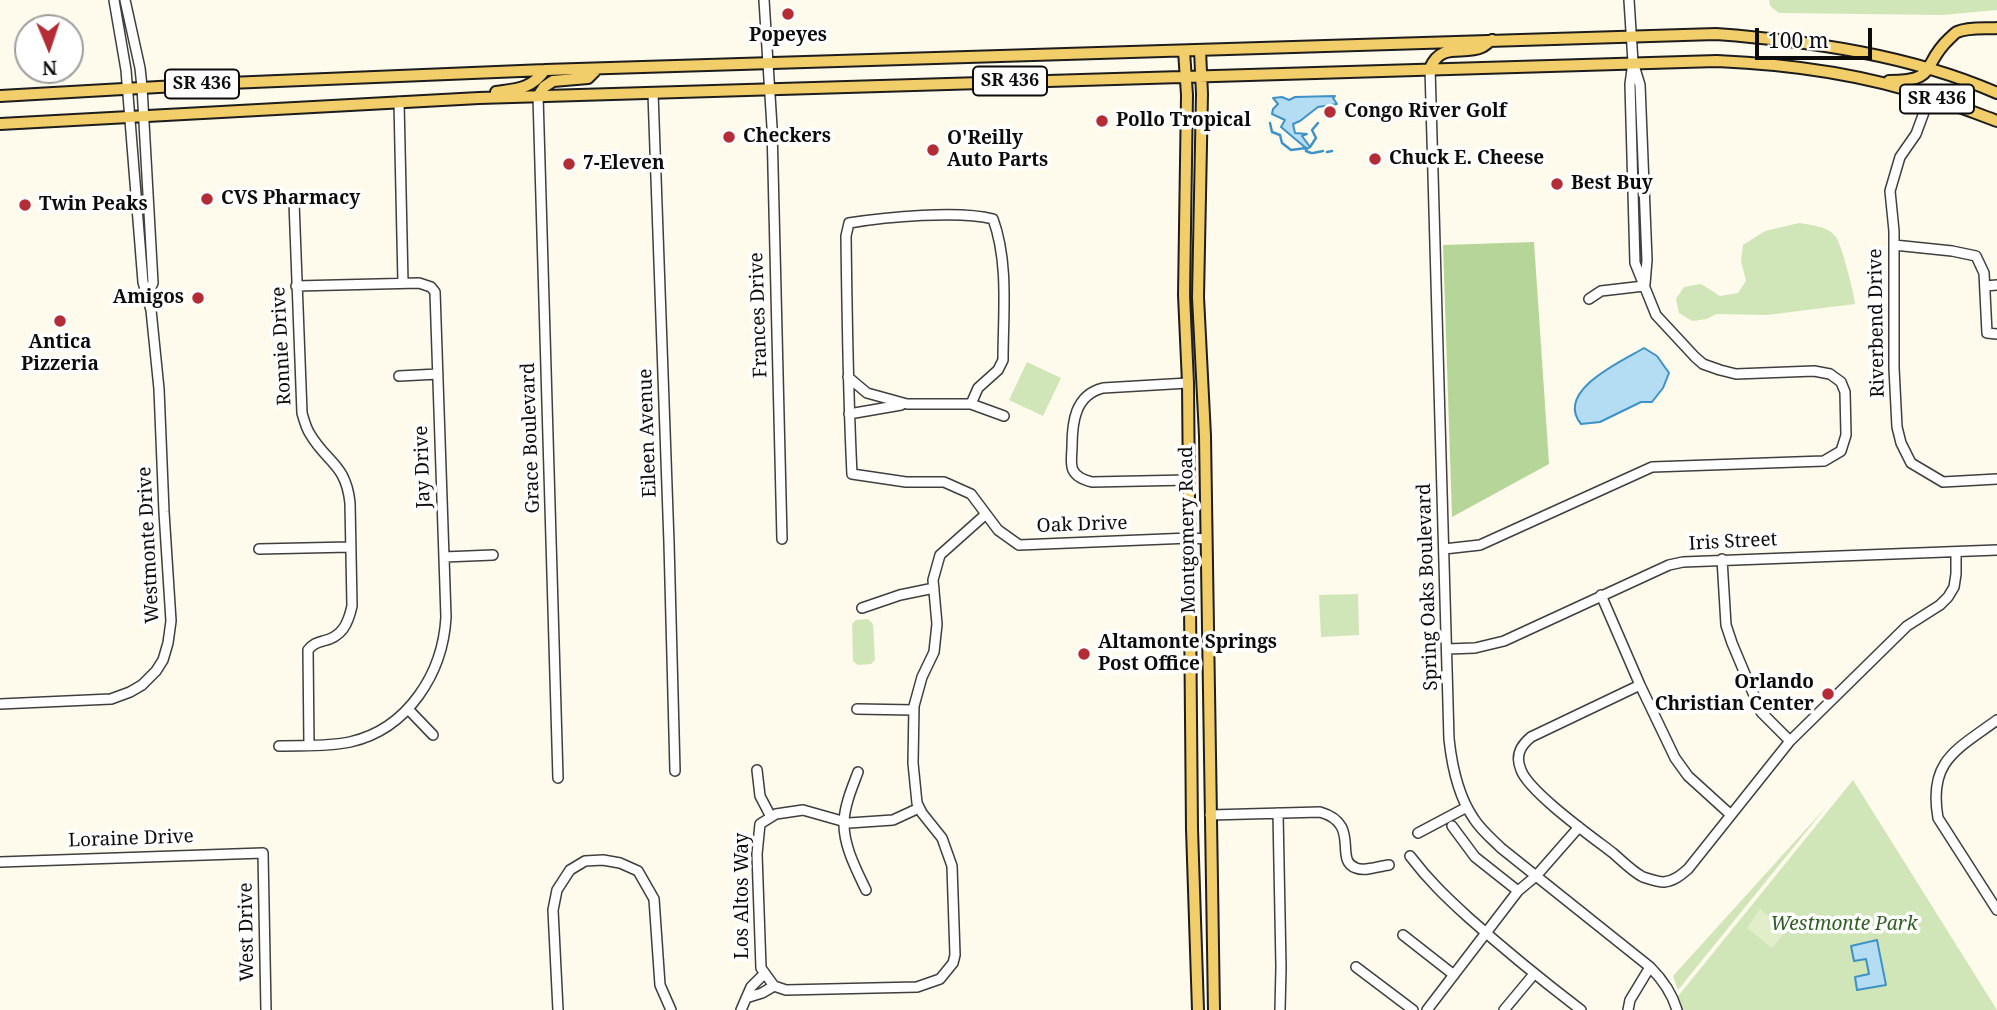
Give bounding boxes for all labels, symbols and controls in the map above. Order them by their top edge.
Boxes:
marker: Popeyes [780,6,796,22]
north arrow [14,14,84,84]
scale bar [1759,14,1876,58]
place label: Popeyes [749,25,827,47]
text: 100 m [1768,26,1829,54]
text: N [42,55,58,81]
road number: SR 436 [973,66,1047,96]
road number: SR 436 [165,70,239,98]
road number: SR 436 [1900,84,1974,114]
place label: Congo River Golf [1344,101,1506,123]
marker: Congo River Golf [1322,104,1338,120]
place label: Pollo Tropical [1116,110,1251,132]
marker: Pollo Tropical [1094,113,1110,129]
place label: Checkers [743,126,831,148]
place label: O'Reilly Auto Parts [947,128,1048,172]
marker: Checkers [721,129,737,145]
marker: O'Reilly Auto Parts [925,142,941,158]
place label: Chuck E. Cheese [1389,148,1544,170]
marker: Chuck E. Cheese [1367,151,1383,167]
place label: 7-Eleven [583,153,665,175]
marker: 7-Eleven [561,156,577,172]
place label: Best Buy [1571,173,1653,195]
marker: Best Buy [1549,176,1565,192]
place label: CVS Pharmacy [221,188,360,210]
marker: CVS Pharmacy [199,191,215,207]
place label: Twin Peaks [39,194,148,216]
marker: Twin Peaks [17,197,33,213]
street label: Riverbend Drive [1864,248,1890,398]
street label: Frances Drive [745,252,773,378]
street label: Ronnie Drive [267,286,297,406]
place label: Amigos [113,287,184,309]
marker: Amigos [190,290,206,306]
marker: Antica Pizzeria [52,313,68,329]
place label: Antica Pizzeria [21,332,99,376]
street label: Grace Boulevard [517,362,545,514]
street label: Eileen Avenue [634,368,662,498]
street label: Jay Drive [410,425,436,509]
street label: Montgomery Road [1175,446,1201,614]
street label: Westmonte Drive [134,466,164,624]
street label: Spring Oaks Boulevard [1413,483,1443,691]
street label: Oak Drive [1036,512,1128,538]
street label: Iris Street [1688,528,1778,556]
place label: Altamonte Springs Post Office [1098,632,1277,676]
marker: Altamonte Springs Post Office [1076,646,1092,662]
place label: Orlando Christian Center [1655,672,1814,716]
marker: Orlando Christian Center [1820,686,1836,702]
street label: Loraine Drive [68,825,194,853]
street label: Los Altos Way [732,833,754,959]
street label: West Drive [235,882,259,982]
park label: Westmonte Park [1771,914,1917,936]

